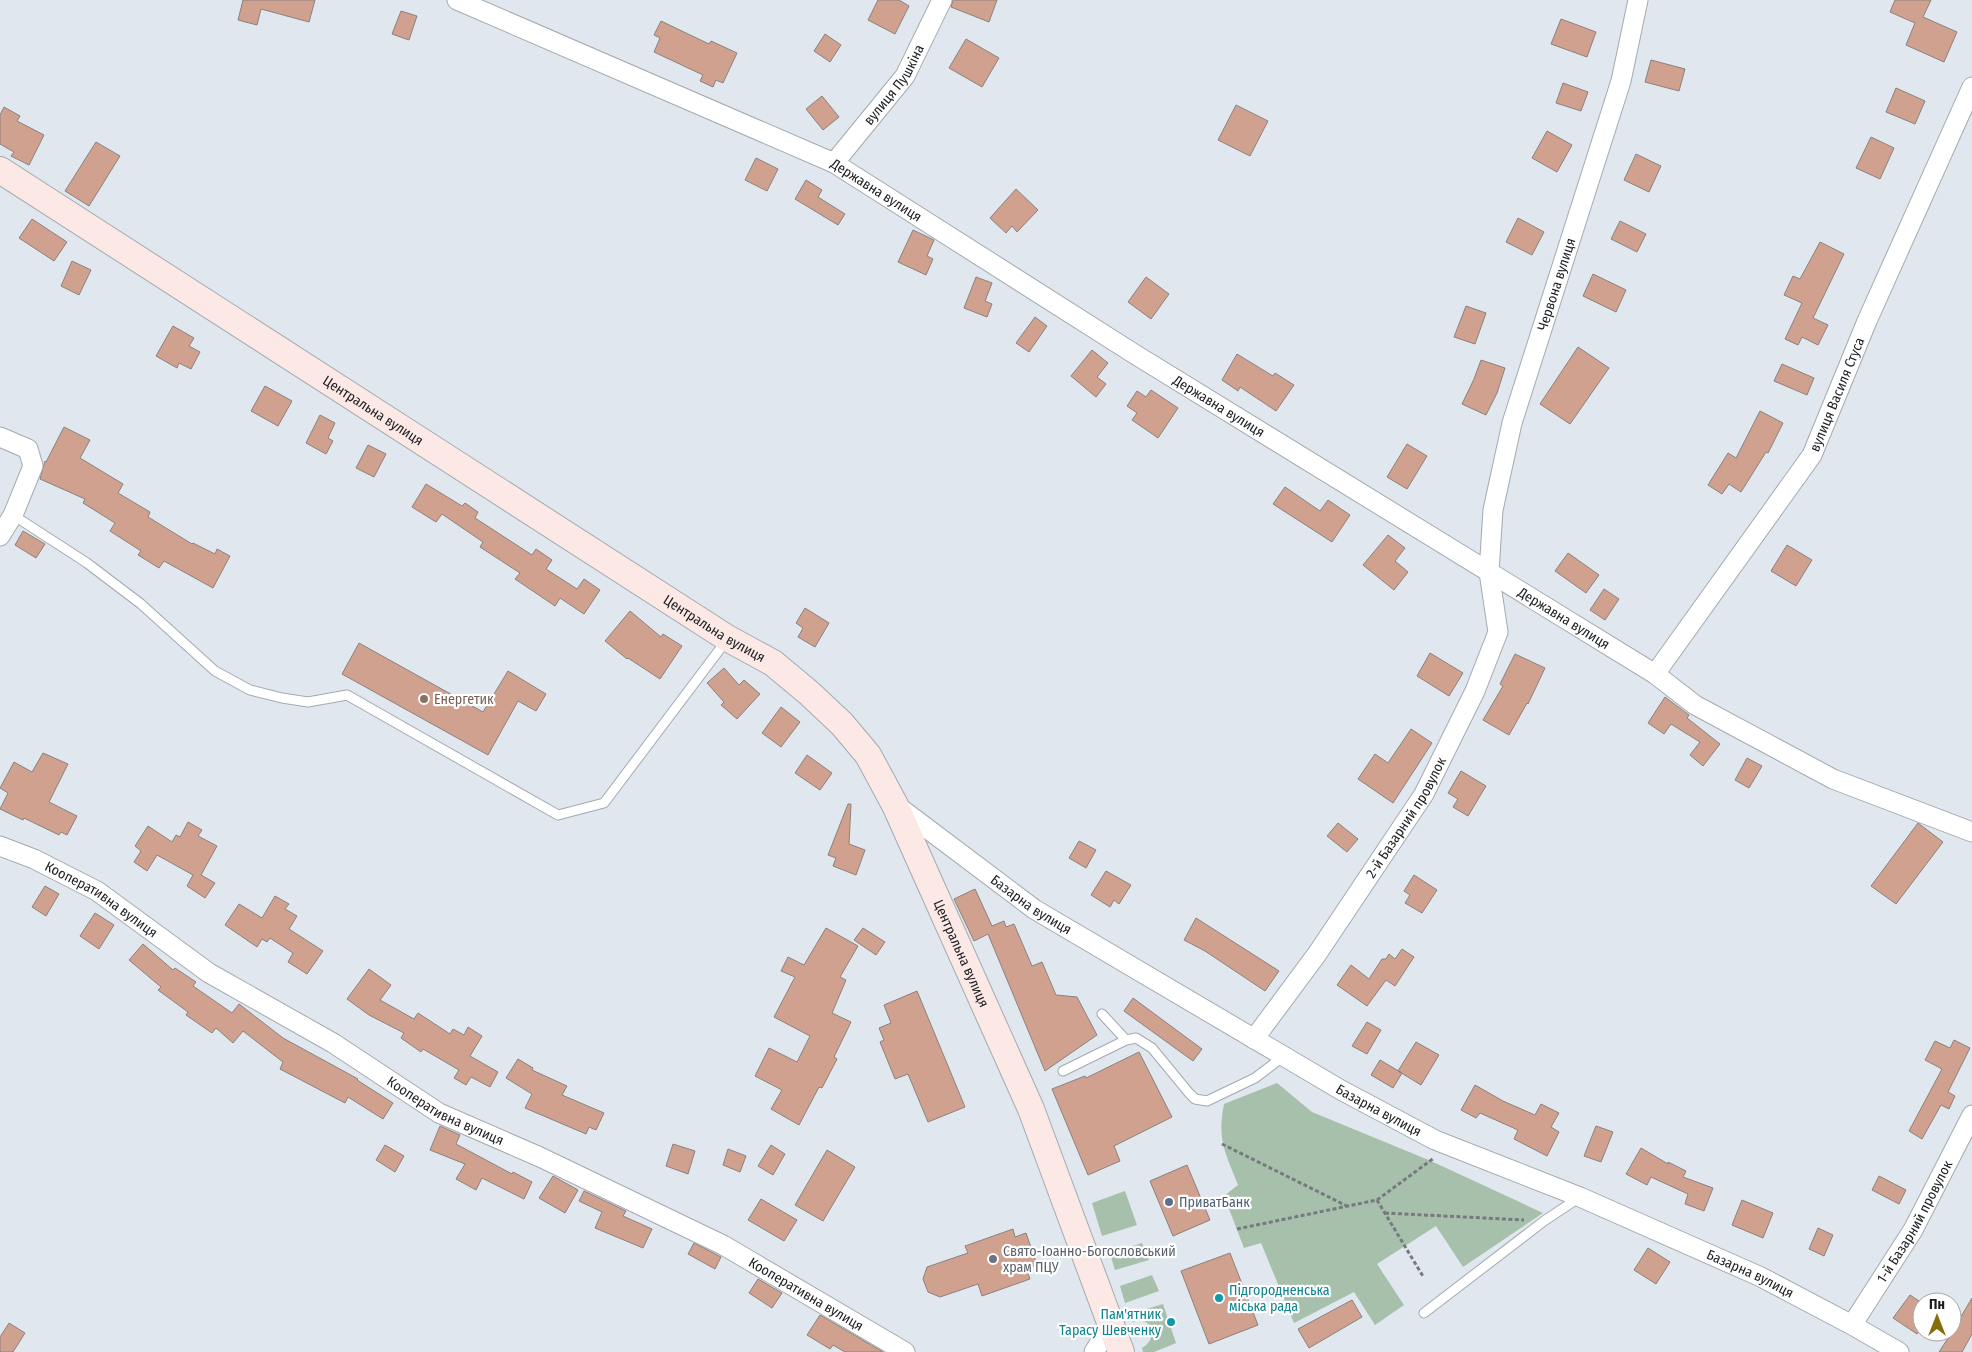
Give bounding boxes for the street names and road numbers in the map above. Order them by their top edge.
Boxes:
street label: вулиця Пушкіна [861,42,928,129]
street label: Державна вулиця [827,155,925,226]
street label: Червона вулиця [1534,236,1579,333]
street label: вулиця Василя Стуса [1806,335,1868,454]
street label: Державна вулиця [1169,371,1268,441]
street label: Центральна вулиця [320,372,426,449]
street label: Державна вулиця [1514,583,1613,653]
street label: Центральна вулиця [660,591,768,666]
street label: 2-й Базарний провулок [1362,754,1450,881]
street label: Кооперативна вулиця [42,858,161,941]
street label: Базарна вулиця [987,871,1075,938]
street label: Центральна вулиця [929,897,992,1010]
street label: Кооперативна вулиця [384,1073,506,1149]
street label: Базарна вулиця [1333,1081,1424,1140]
street label: 1-й Базарний провулок [1873,1157,1956,1286]
street label: Базарна вулиця [1704,1246,1796,1302]
street label: Кооперативна вулиця [745,1254,866,1335]

